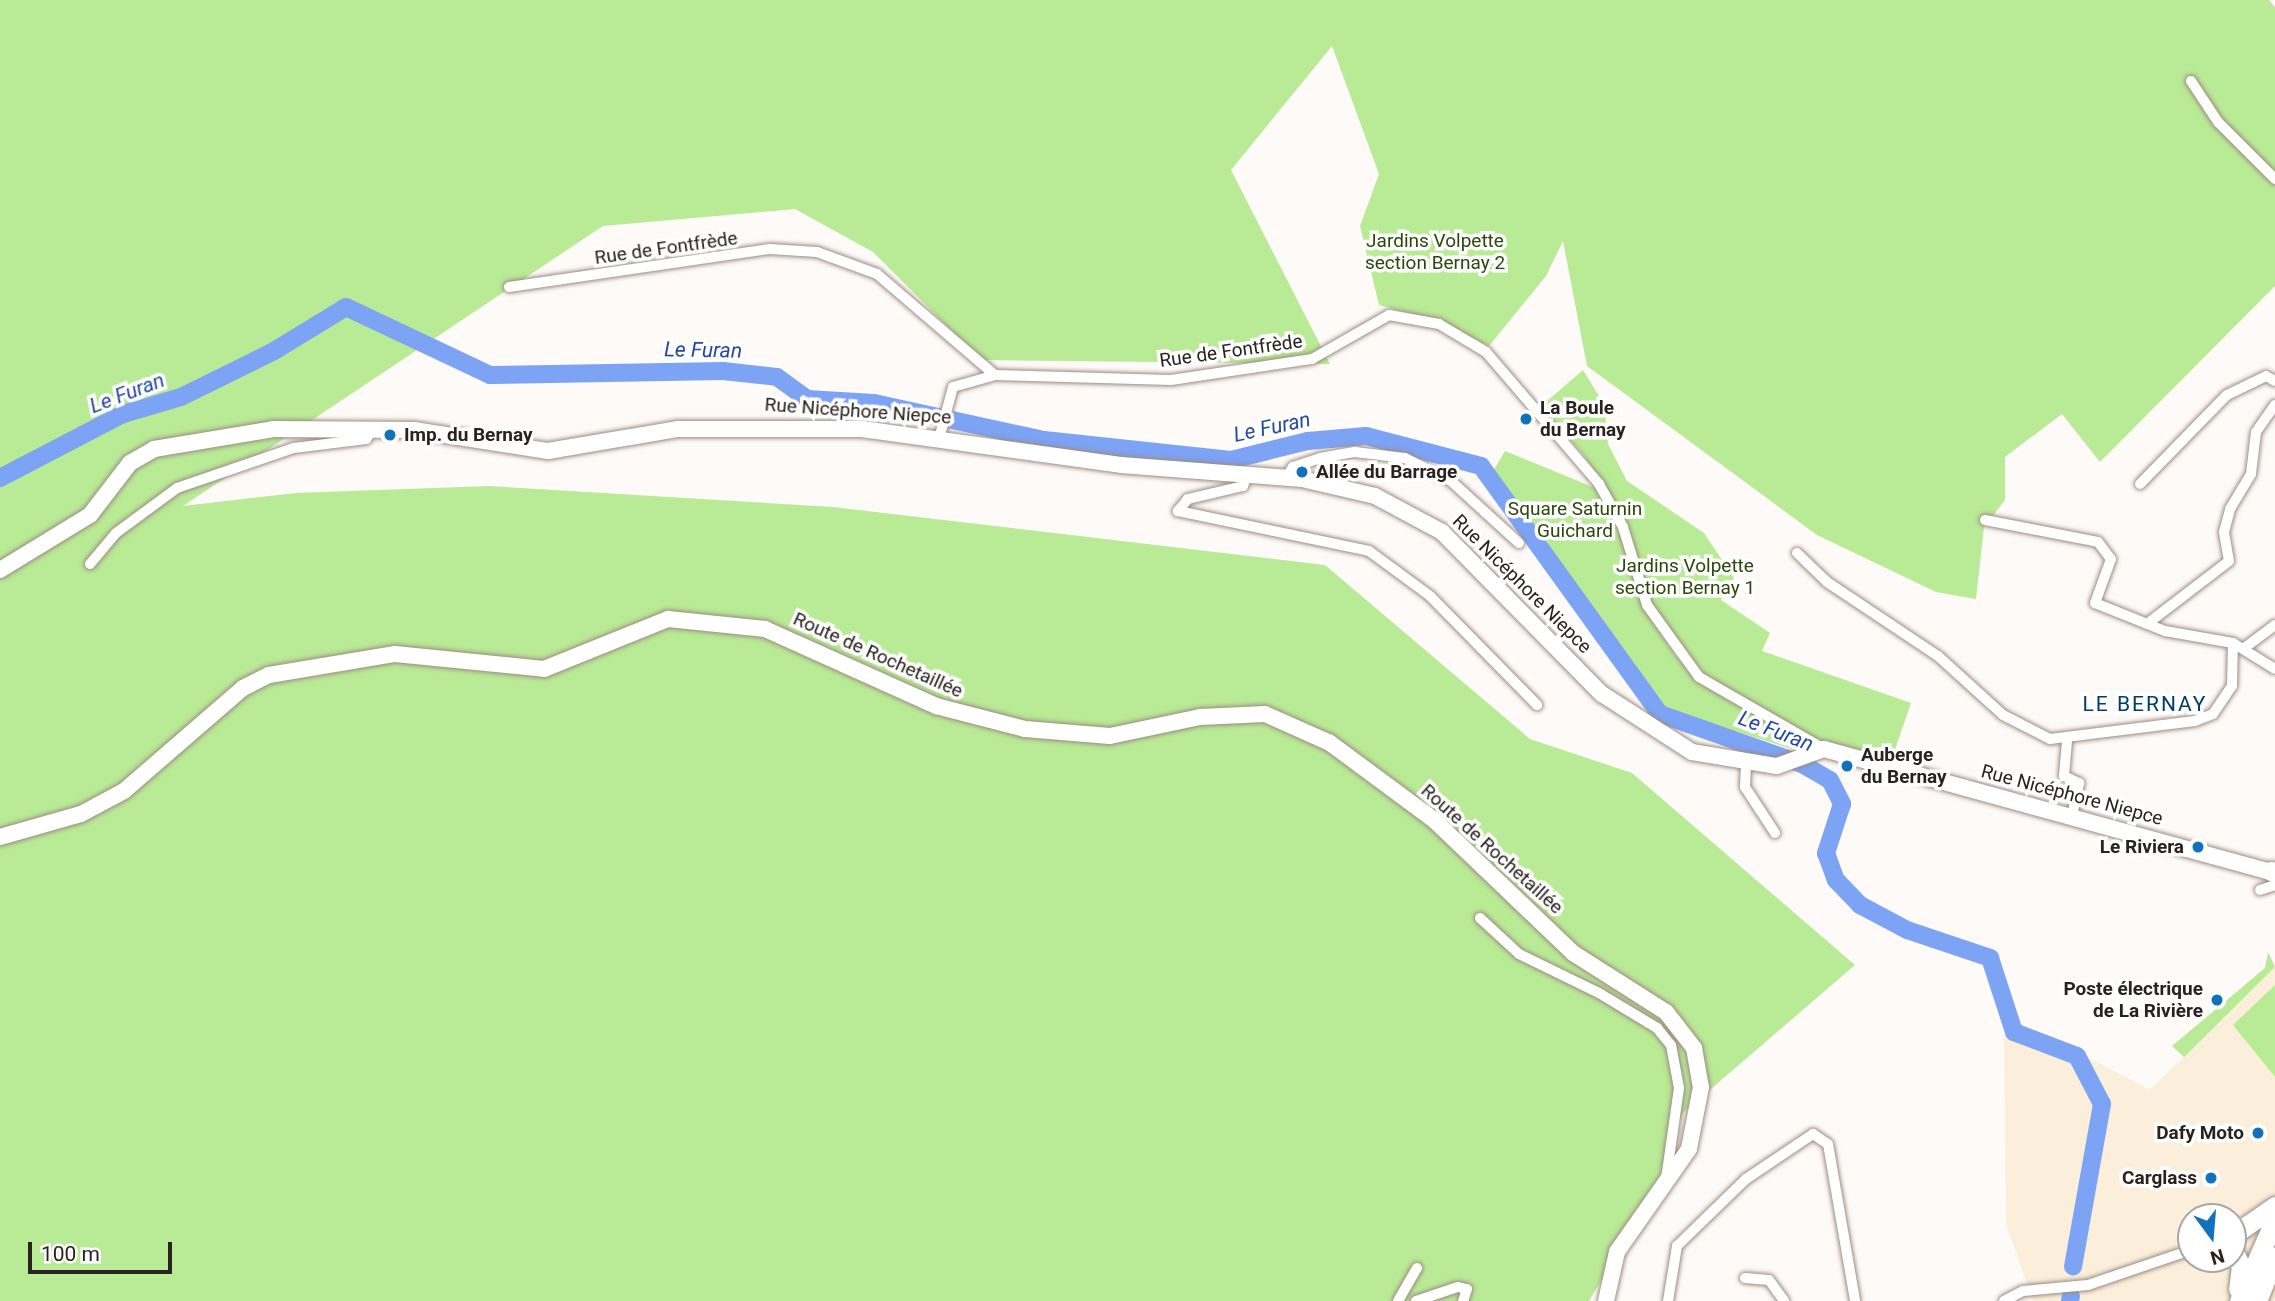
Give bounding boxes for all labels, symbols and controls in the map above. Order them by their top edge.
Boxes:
street label: Rue de Fontfrède [593,227,739,269]
park label: Jardins Volpette section Bernay 2 [1365,230,1505,274]
street label: Rue de Fontfrède [1158,330,1304,372]
water label: Le Furan [664,337,742,363]
water label: Le Furan [86,367,168,419]
street label: Rue Nicéphore Niepce [764,393,952,429]
place label: La Boule du Bernay [1540,397,1626,441]
water label: Le Furan [1231,407,1313,447]
marker: La Boule du Bernay [1518,411,1534,427]
place label: Imp. du Bernay [404,424,533,446]
marker: Imp. du Bernay [382,427,398,443]
place label: Allée du Barrage [1316,461,1457,483]
marker: Allée du Barrage [1294,464,1310,480]
park label: Square Saturnin Guichard [1508,498,1642,542]
street label: Rue Nicéphore Niepce [1448,510,1596,658]
park label: Jardins Volpette section Bernay 1 [1615,555,1755,599]
street label: Route de Rochetaillée [790,607,966,703]
district label: LE BERNAY [2084,691,2206,717]
water label: Le Furan [1735,705,1817,757]
place label: Auberge du Bernay [1861,744,1947,788]
marker: Auberge du Bernay [1839,758,1855,774]
street label: Rue Nicéphore Niepce [1979,760,2165,830]
street label: Route de Rochetaillée [1416,779,1568,919]
place label: Le Riviera [2100,836,2184,858]
marker: Le Riviera [2190,839,2206,855]
place label: Poste électrique de La Rivière [2063,978,2203,1022]
marker: Poste électrique de La Rivière [2209,992,2225,1008]
place label: Dafy Moto [2156,1122,2244,1144]
marker: Dafy Moto [2250,1125,2266,1141]
place label: Carglass [2122,1167,2197,1189]
marker: Carglass [2203,1170,2219,1186]
north arrow [2177,1203,2247,1273]
scale bar [32,1228,175,1272]
text: 100 m [41,1242,100,1266]
text: N [2208,1244,2227,1270]

